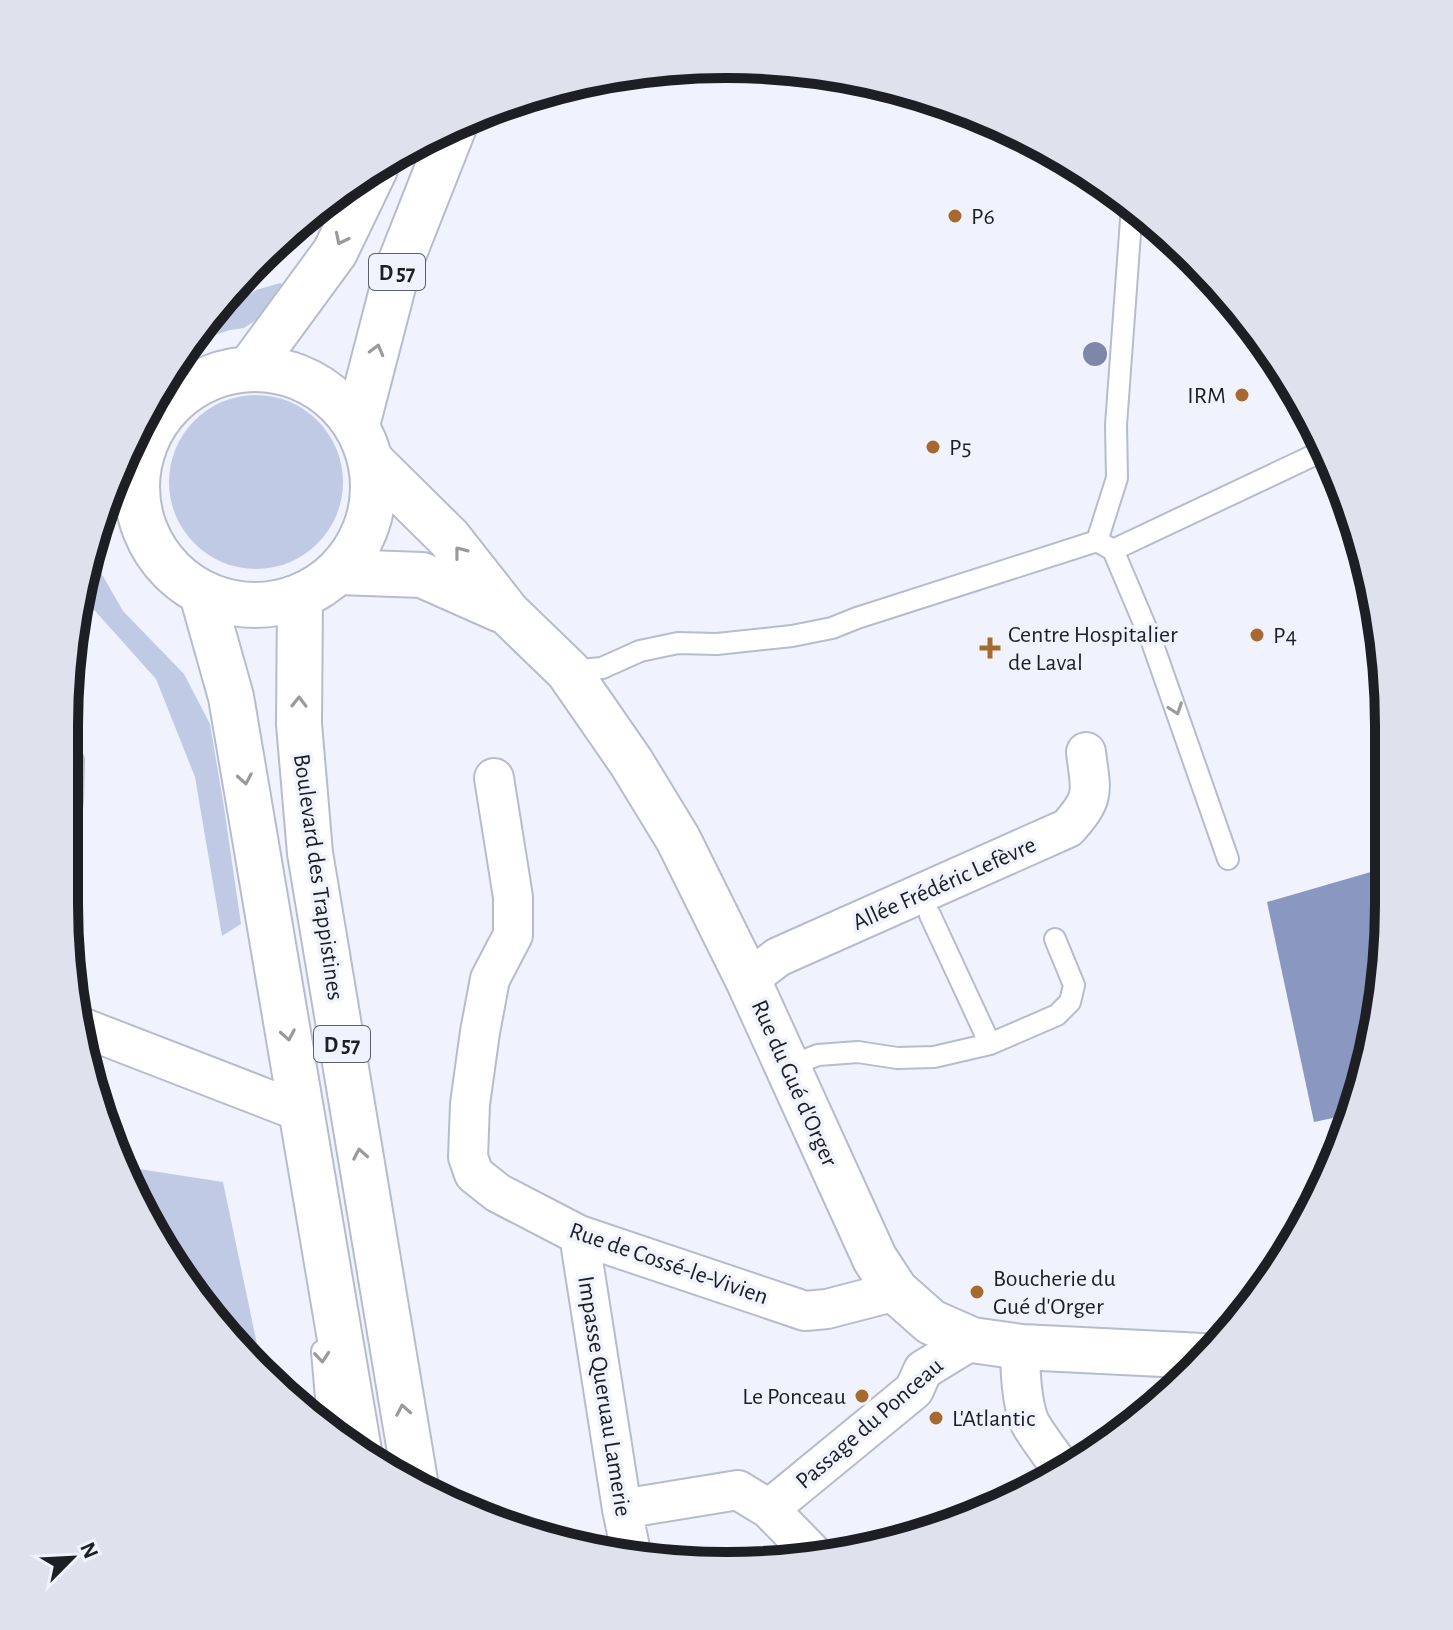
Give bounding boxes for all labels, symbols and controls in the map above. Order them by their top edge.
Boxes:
place label: P6 [971,205,995,229]
marker: P6 [946,207,964,225]
one-way arrow [335,230,351,245]
road number: D 57 [369,254,425,290]
one-way arrow [367,343,384,357]
place label: IRM [1187,384,1226,408]
marker: IRM [1233,386,1251,404]
place label: P5 [949,436,972,460]
marker: P5 [924,438,942,456]
one-way arrow [455,546,469,561]
place label: Centre Hospitalier de Laval [1008,623,1178,675]
place label: P4 [1273,624,1297,648]
marker: P4 [1248,626,1266,644]
marker: Centre Hospitalier de Laval [979,637,1001,659]
one-way arrow [290,695,308,708]
one-way arrow [1166,701,1183,715]
street label: Boulevard des Trappistines [289,752,347,1002]
one-way arrow [235,772,252,785]
street label: Allée Frédéric Lefèvre [849,833,1040,935]
street label: Rue du Gué d'Orger [747,997,842,1170]
road number: D 57 [314,1026,370,1062]
one-way arrow [279,1028,296,1042]
one-way arrow [353,1147,370,1160]
street label: Rue de Cossé-le-Vivien [566,1219,771,1309]
place label: Boucherie du Gué d'Orger [993,1267,1116,1319]
street label: Impasse Queruau Lamerie [573,1274,635,1518]
marker: Boucherie du Gué d'Orger [968,1283,986,1301]
one-way arrow [314,1351,331,1364]
street label: Passage du Ponceau [792,1354,948,1494]
place label: Le Ponceau [742,1385,846,1409]
marker: Le Ponceau [853,1387,871,1405]
one-way arrow [396,1403,413,1417]
place label: L'Atlantic [952,1407,1035,1431]
marker: L'Atlantic [927,1409,945,1427]
north arrow [32,1518,112,1598]
text: N [76,1539,103,1562]

